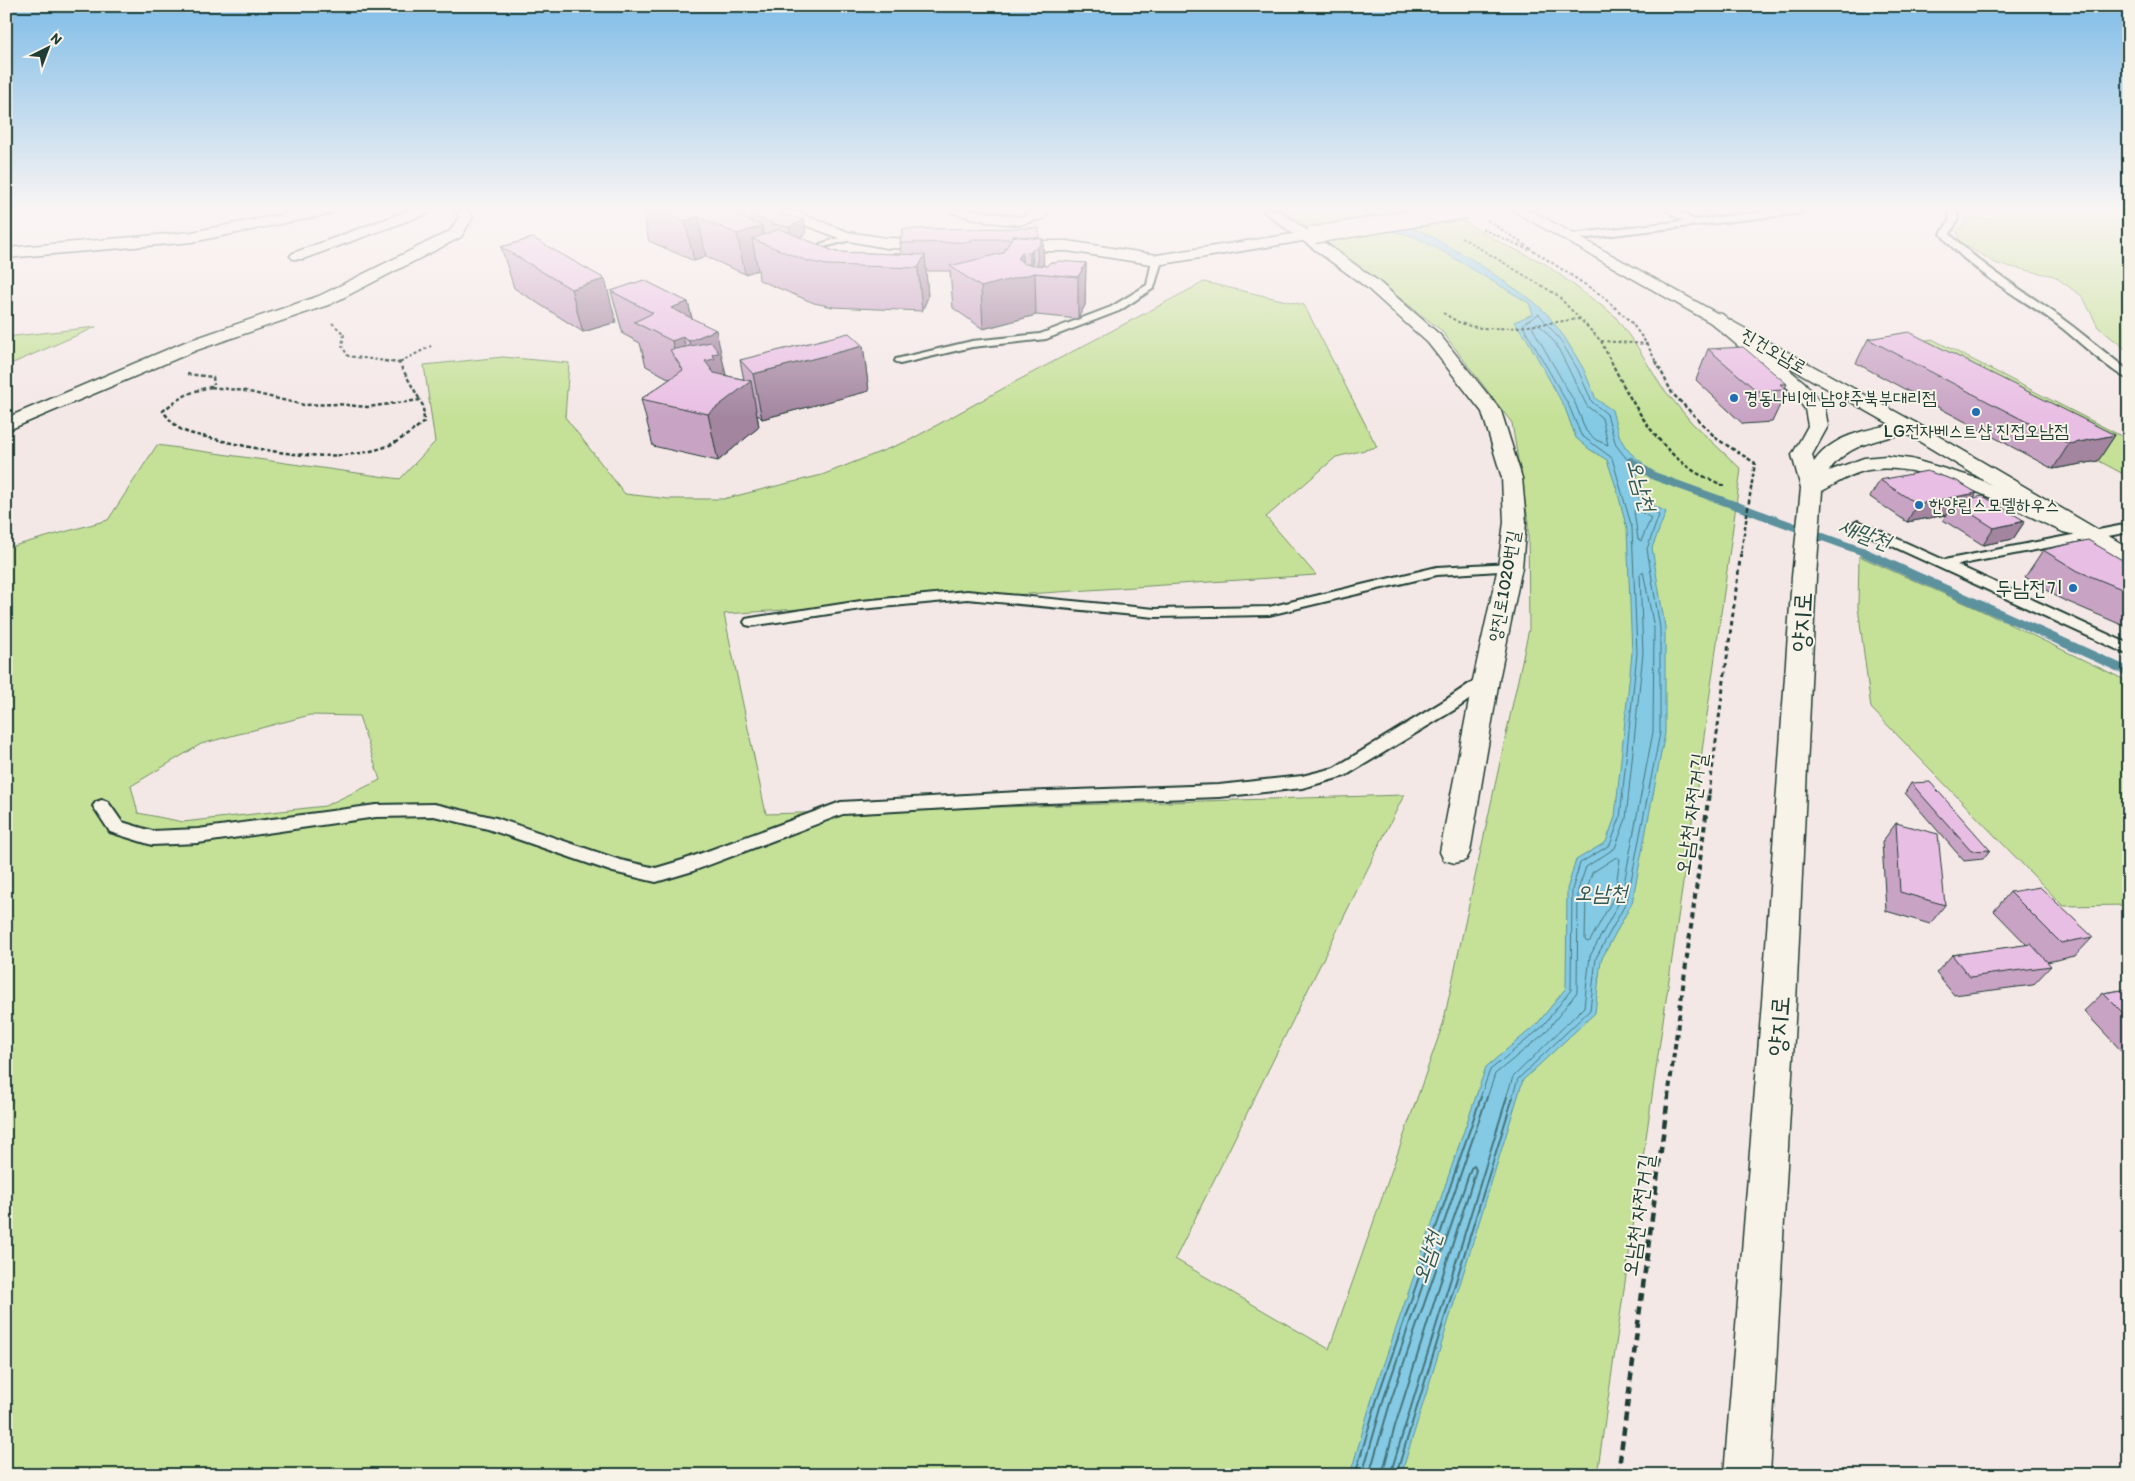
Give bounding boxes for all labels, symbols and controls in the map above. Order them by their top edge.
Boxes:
north arrow [22,22,72,72]
text: N [47,29,66,48]
street label: 진건오남로 [1737,323,1811,379]
place label: 경동나비엔 남양주북부대리점 [1744,387,1937,409]
marker: 경동나비엔 남양주북부대리점 [1728,392,1740,404]
marker: LG전자베스트샵 진접오남점 [1970,406,1982,418]
place label: LG전자베스트샵 진접오남점 [1884,420,2069,442]
water label: 오남천 [1621,456,1662,517]
place label: 한양립스모델하우스 [1929,494,2059,516]
marker: 한양립스모델하우스 [1913,499,1925,511]
water label: 새말천 [1835,511,1897,556]
street label: 양진로1020번길 [1483,528,1525,643]
place label: 두남전기 [1995,575,2063,600]
marker: 두남전기 [2067,582,2079,594]
street label: 양지로 [1784,591,1818,653]
street label: 오남천 자전거길 [1670,751,1711,877]
water label: 오남천 [1574,879,1630,906]
street label: 양지로 [1761,995,1795,1057]
street label: 오남천 자전거길 [1617,1152,1658,1278]
water label: 오남천 [1405,1226,1448,1287]

